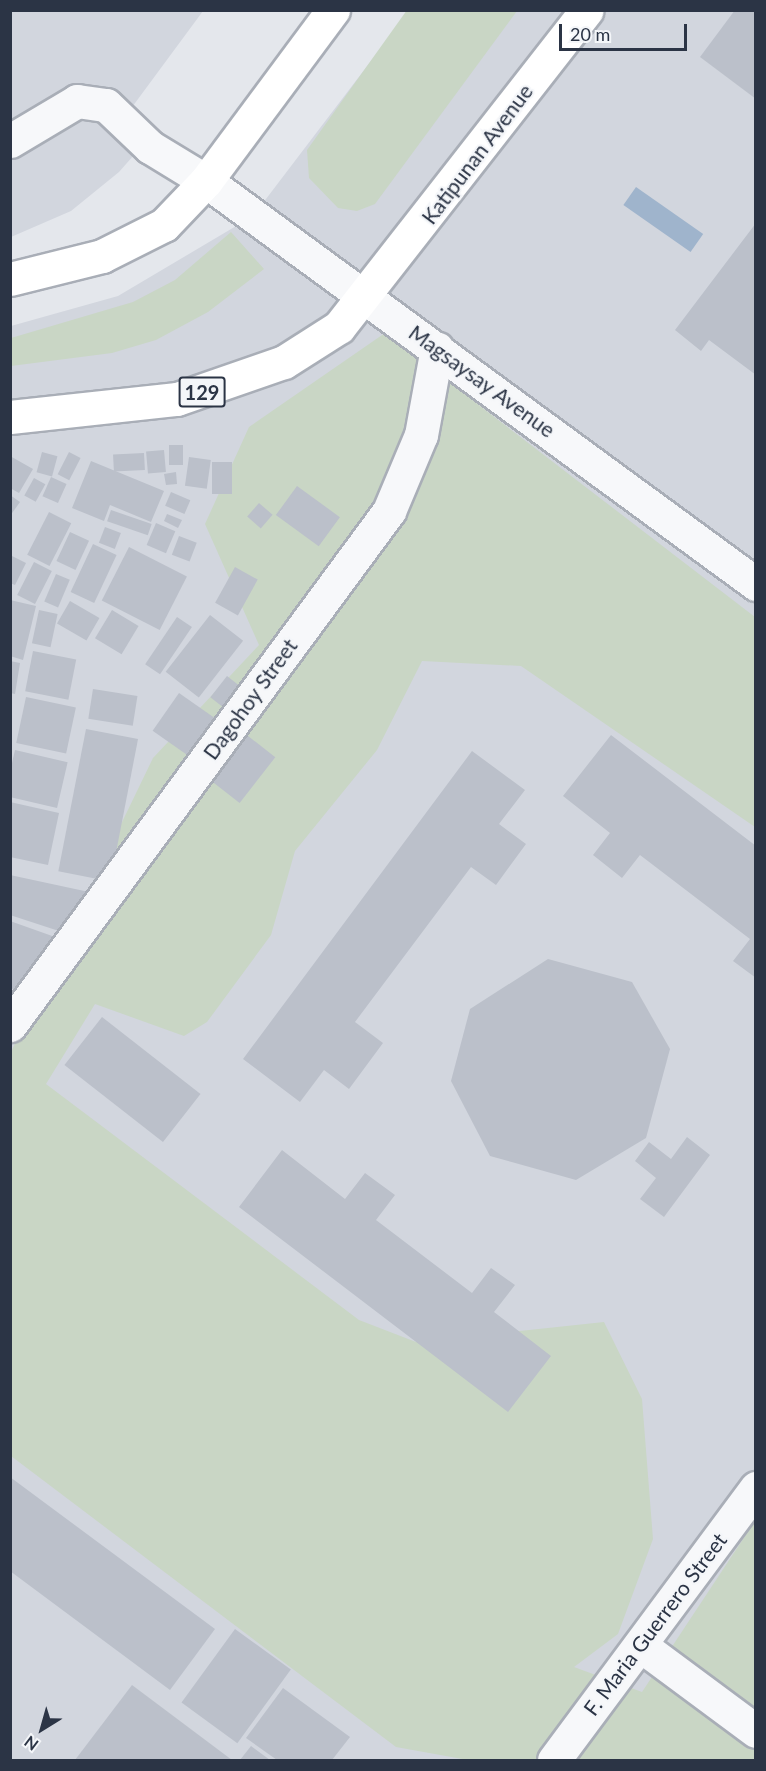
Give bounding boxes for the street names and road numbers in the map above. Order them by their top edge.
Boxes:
street label: Katipunan Avenue [416,79,538,229]
street label: Magsaysay Avenue [404,319,560,443]
road number: 129 [178,375,226,409]
street label: Dagohoy Street [198,634,302,764]
street label: F. Maria Guerrero Street [578,1528,732,1720]

